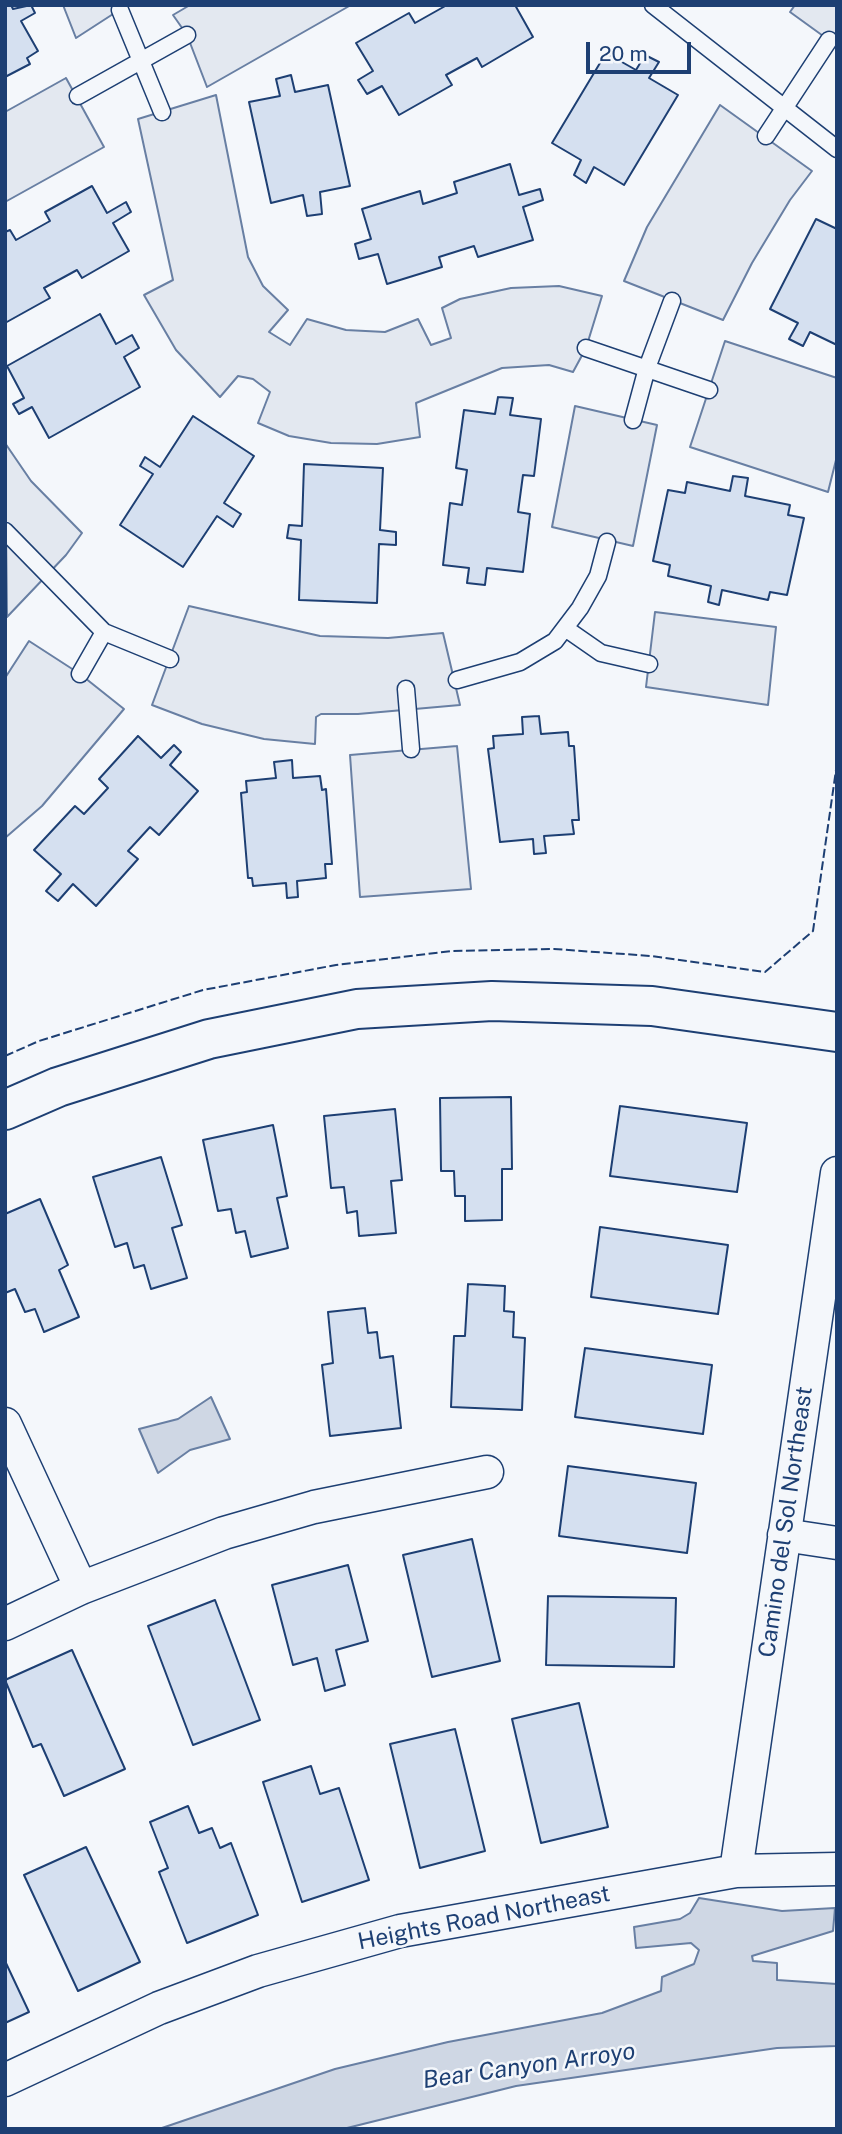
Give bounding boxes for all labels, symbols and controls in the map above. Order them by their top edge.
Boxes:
scale bar [590,28,695,72]
text: 20 m [599,41,648,66]
street label: Camino del Sol Northeast [753,1385,819,1659]
street label: Heights Road Northeast [356,1880,612,1956]
water label: Bear Canyon Arroyo [421,2037,637,2095]

